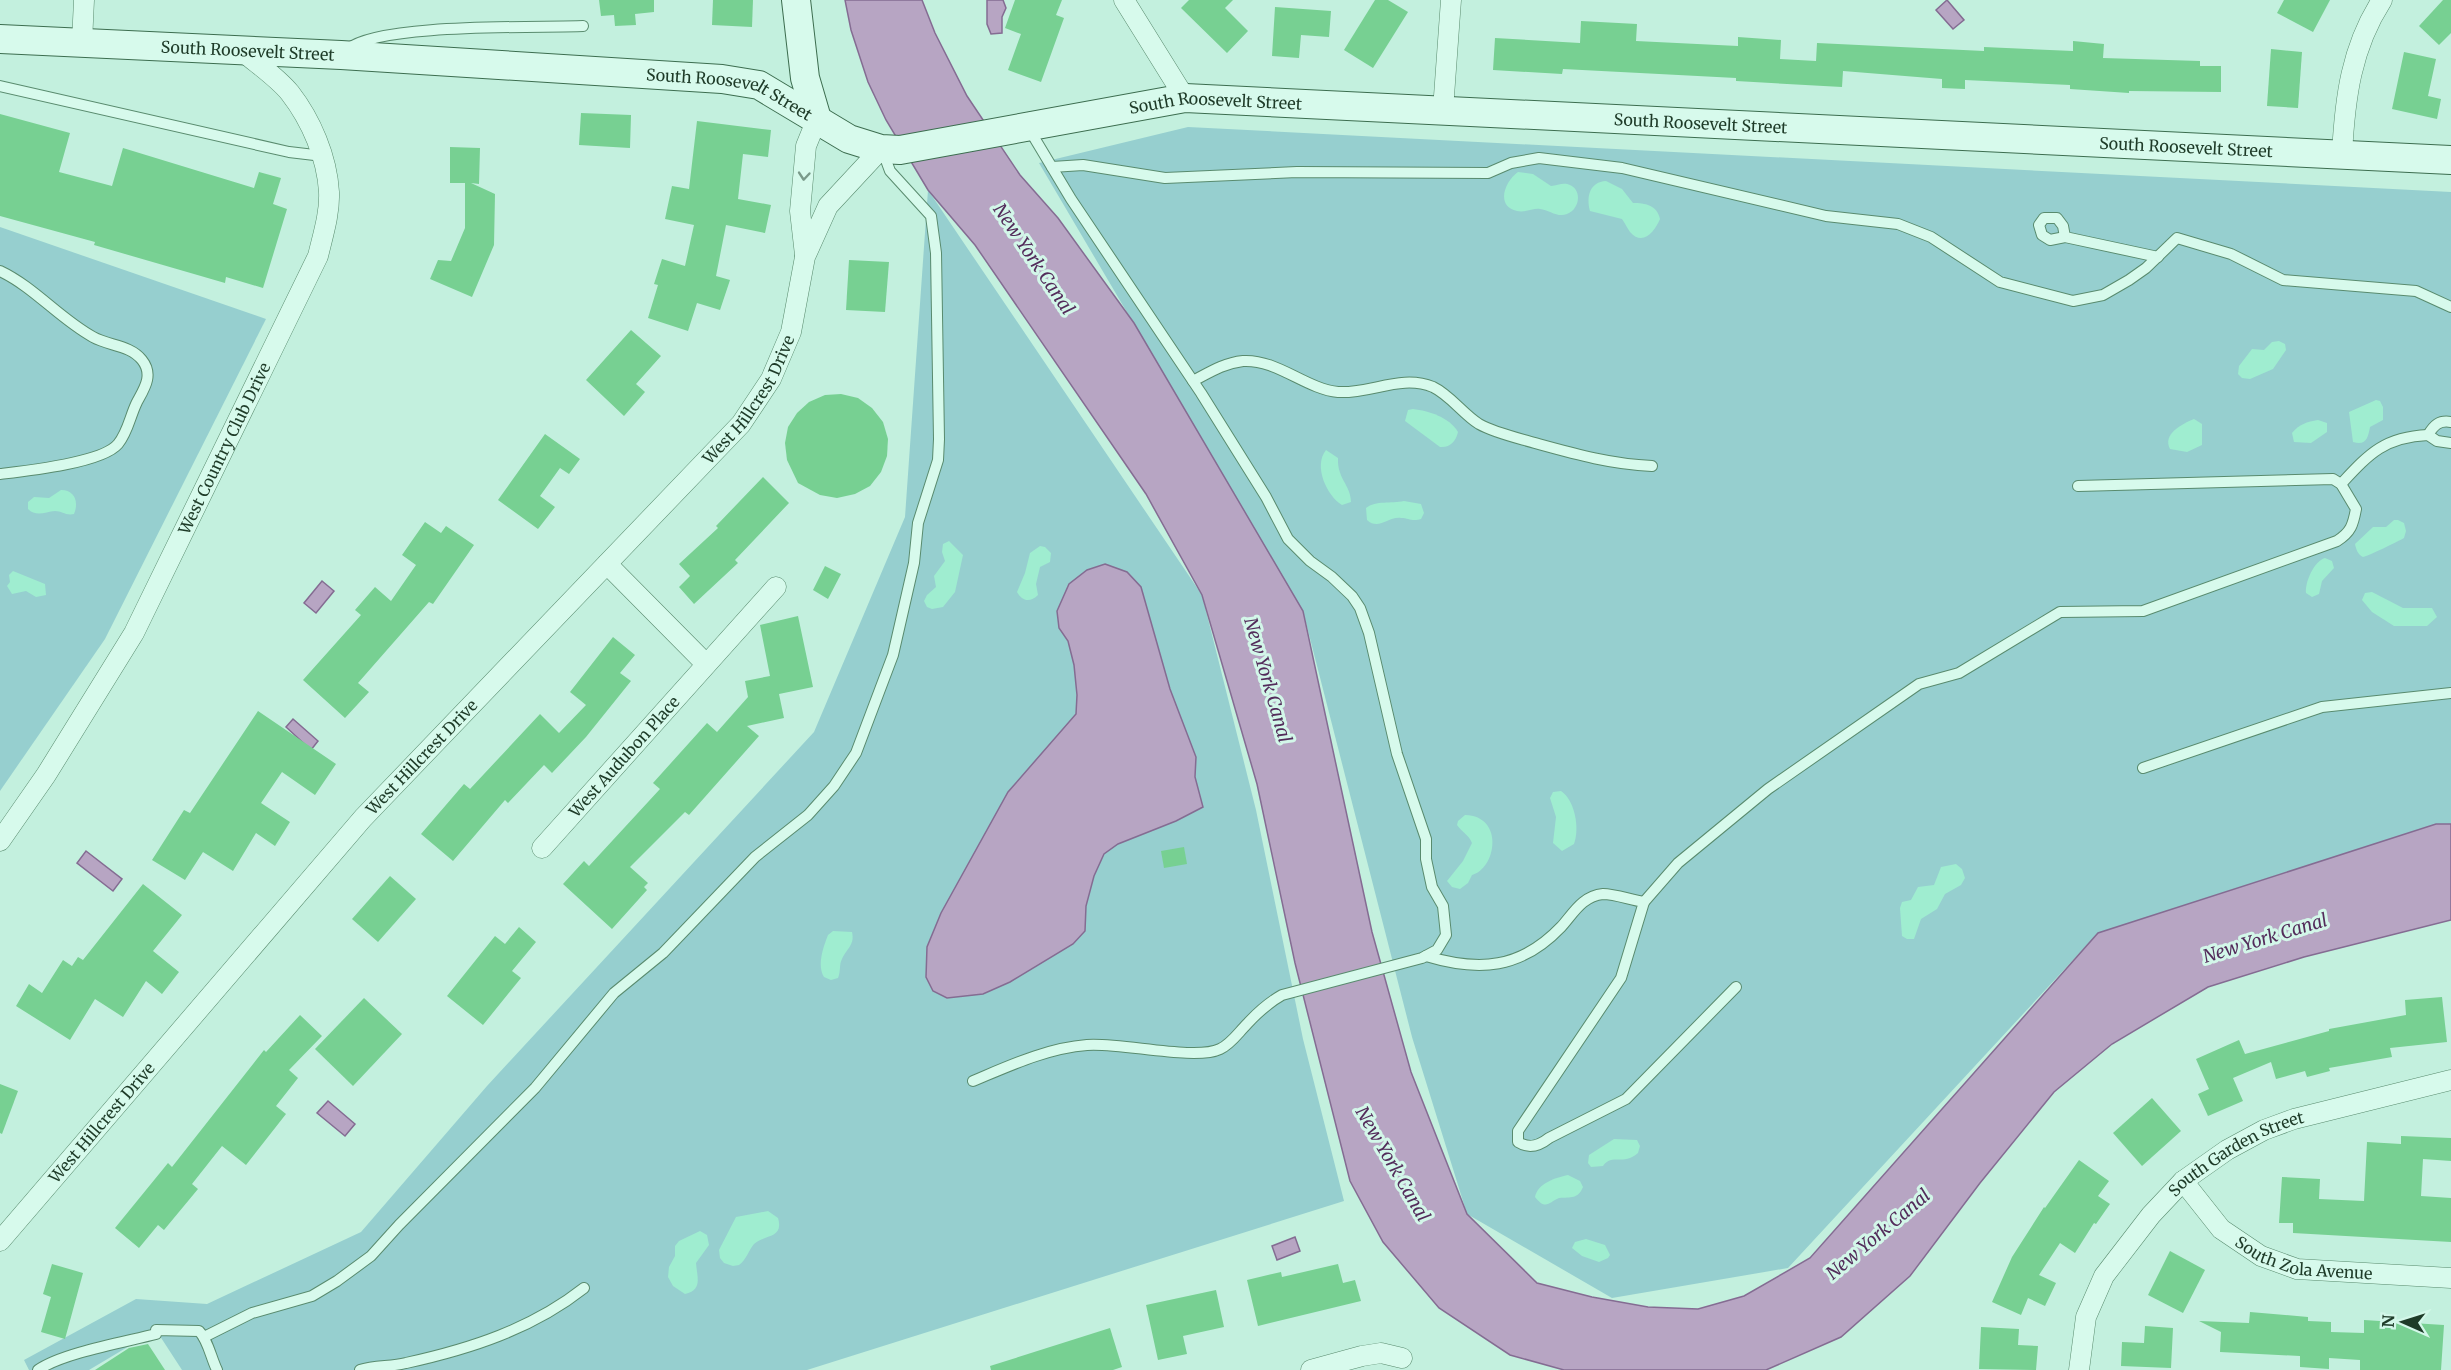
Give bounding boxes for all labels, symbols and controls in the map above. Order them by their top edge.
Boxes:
street label: South Roosevelt Street [160,37,336,65]
street label: South Roosevelt Street [645,64,816,125]
street label: South Roosevelt Street [1127,87,1303,118]
street label: South Roosevelt Street [1613,109,1789,138]
street label: South Roosevelt Street [2099,133,2274,161]
one-way arrow [798,171,811,180]
water label: New York Canal [988,199,1080,319]
street label: West Hillcrest Drive [697,332,798,469]
street label: West Country Club Drive [173,359,274,538]
water label: New York Canal [1239,615,1297,745]
street label: West Audubon Place [564,692,684,822]
street label: West Hillcrest Drive [361,695,482,820]
water label: New York Canal [2200,908,2330,968]
street label: West Hillcrest Drive [44,1058,159,1188]
water label: New York Canal [1351,1102,1435,1226]
street label: South Garden Street [2164,1107,2306,1200]
water label: New York Canal [1821,1184,1935,1284]
street label: South Zola Avenue [2232,1232,2373,1283]
north arrow [2373,1292,2433,1352]
text: N [2378,1314,2398,1328]

